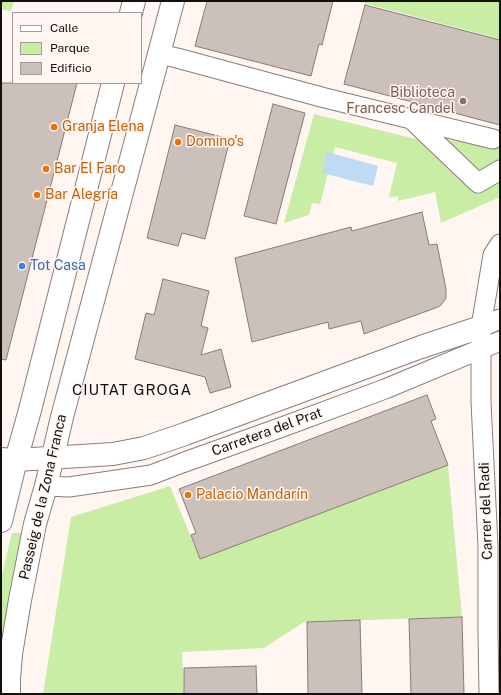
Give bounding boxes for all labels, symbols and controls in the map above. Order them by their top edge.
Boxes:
legend [12,12,142,84]
text: Calle [50,21,78,35]
text: Parque [50,41,90,55]
text: Edificio [50,61,92,75]
place label: Biblioteca Francesc Candel [346,85,455,118]
marker: Biblioteca Francesc Candel [458,96,468,106]
place label: Granja Elena [62,119,144,135]
marker: Granja Elena [49,122,59,132]
place label: Domino's [186,134,244,150]
marker: Domino's [173,137,183,147]
place label: Bar El Faro [54,161,125,177]
marker: Bar El Faro [41,164,51,174]
place label: Bar Alegría [45,187,118,203]
marker: Bar Alegría [32,190,42,200]
place label: Tot Casa [30,258,86,274]
marker: Tot Casa [17,261,27,271]
district label: CIUTAT GROGA [72,381,192,399]
street label: Carretera del Prat [210,404,324,460]
street label: Passeig de la Zona Franca [16,413,70,581]
street label: Carrer del Radi [476,462,496,560]
place label: Palacio Mandarín [196,487,308,503]
marker: Palacio Mandarín [183,490,193,500]

